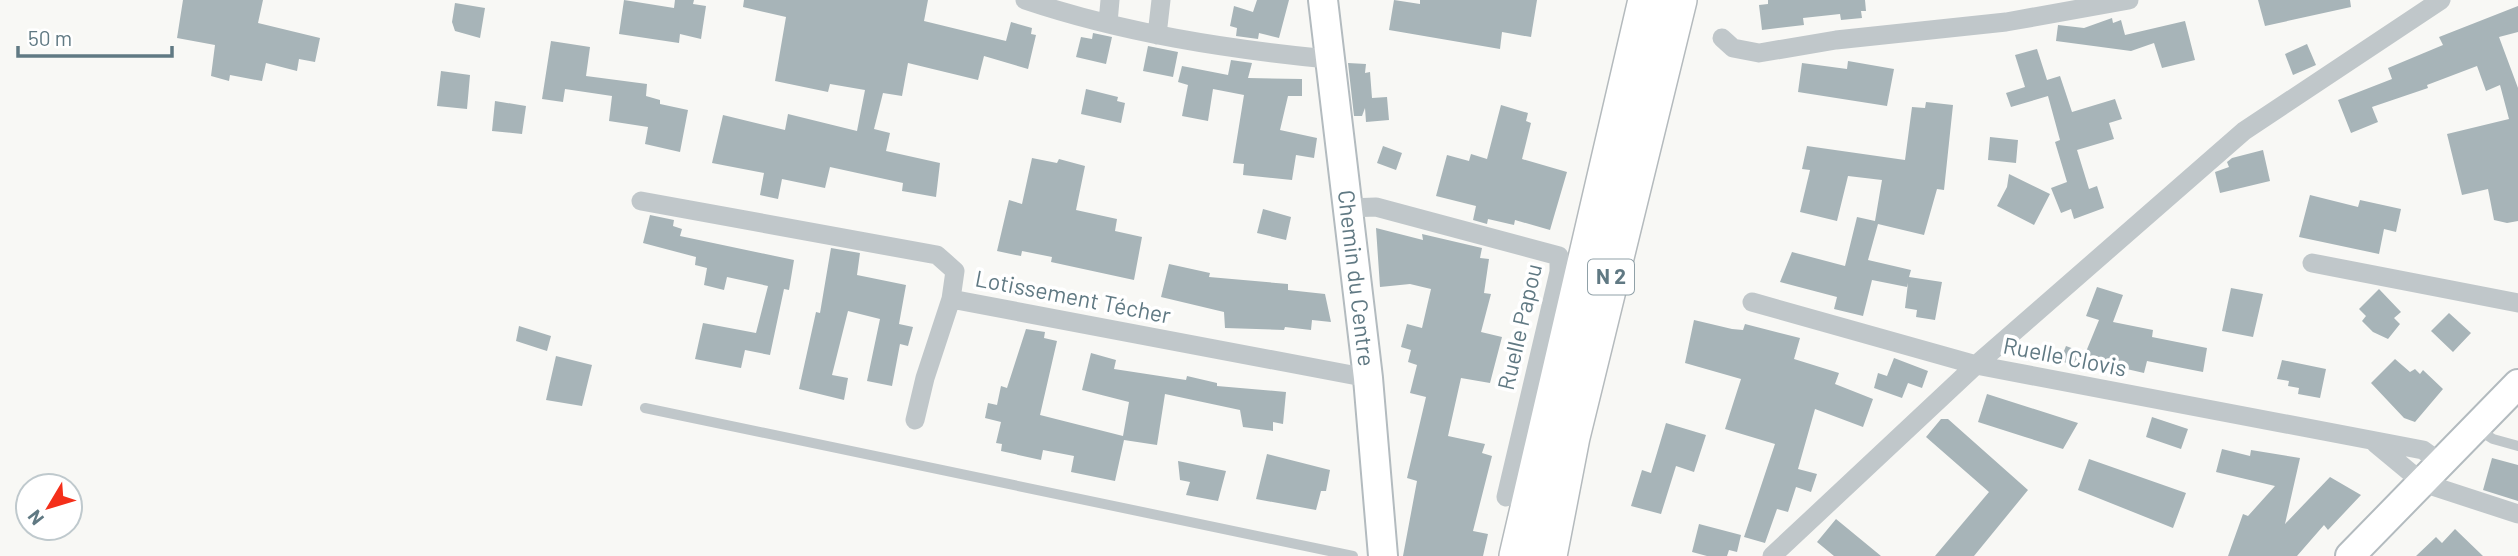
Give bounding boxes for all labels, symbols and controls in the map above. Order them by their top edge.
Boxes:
scale bar [18,14,172,58]
text: 50 m [28,25,72,50]
street label: Chemin du Centre [1333,188,1381,368]
road number: N 2 [1588,260,1634,294]
street label: Ruelle Papou [1491,261,1547,393]
street label: Lotissement Técher [973,263,1174,329]
street label: Ruelle Clovis [2001,330,2129,382]
north arrow [14,472,84,542]
text: N [22,506,48,530]

